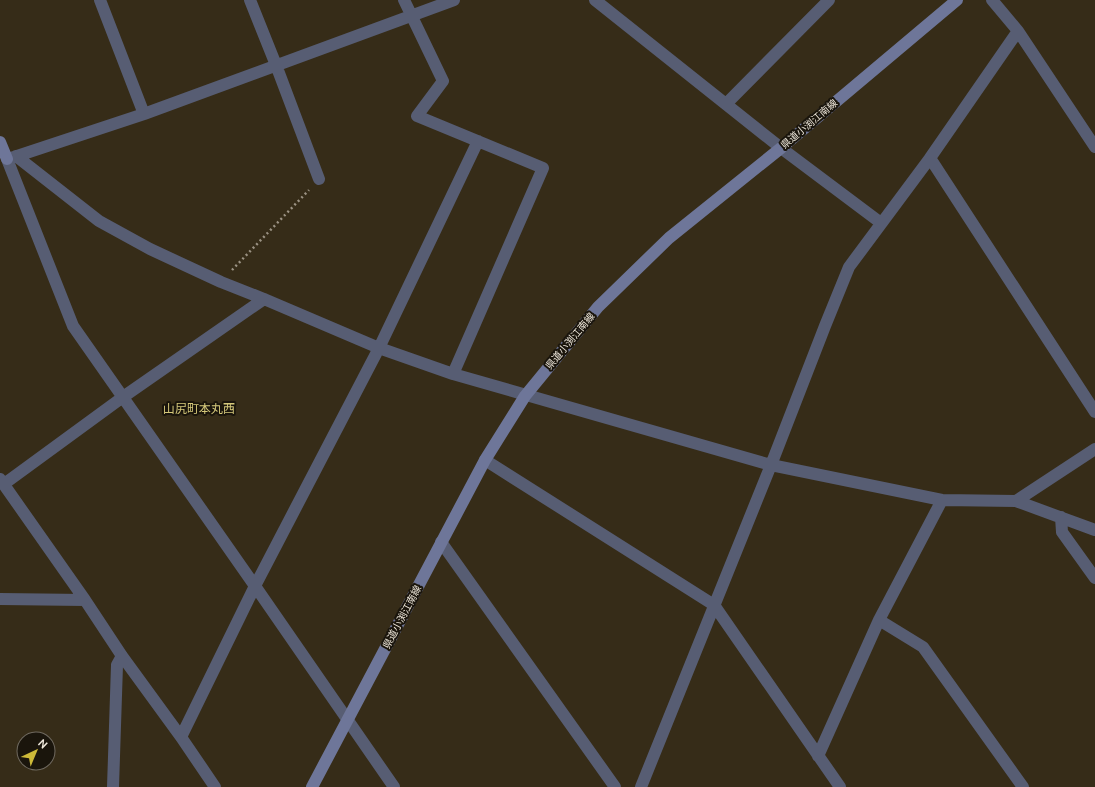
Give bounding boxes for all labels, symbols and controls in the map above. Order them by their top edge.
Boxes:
street label: 県道小渕江南線 [779,97,839,151]
street label: 県道小渕江南線 [543,311,597,371]
district label: 山尻町本丸西 [163,402,235,415]
street label: 県道小渕江南線 [381,584,423,650]
north arrow [16,731,56,771]
text: N [36,737,50,751]

